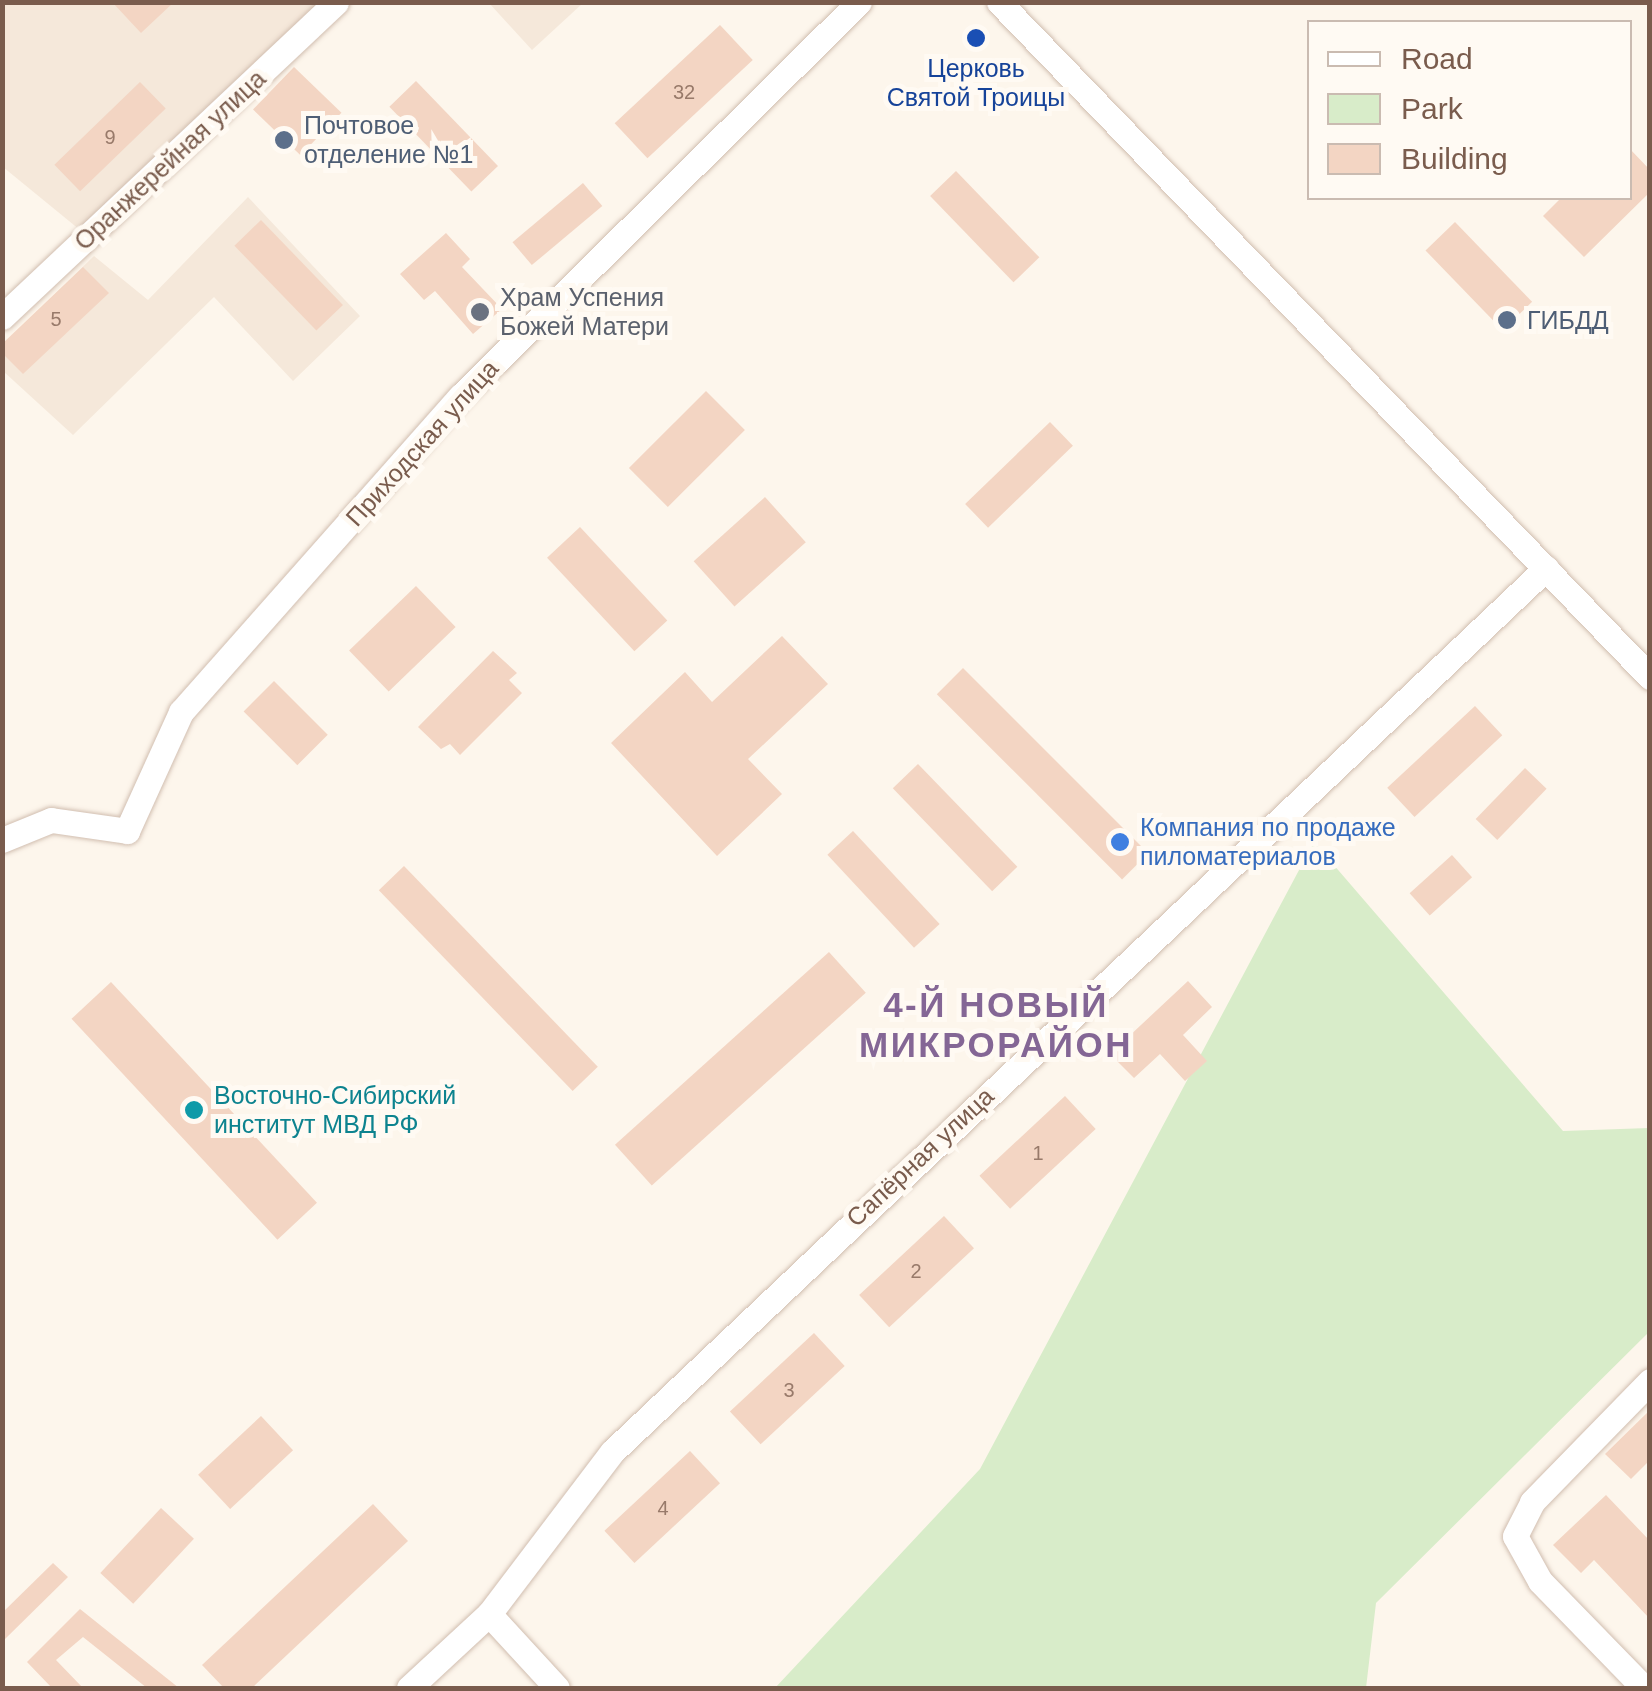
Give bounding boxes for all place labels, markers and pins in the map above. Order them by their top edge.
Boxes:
marker: Церковь Святой Троицы [965,27,987,49]
place label: Церковь Святой Троицы [887,54,1065,113]
place label: Почтовое отделение №1 [304,111,473,170]
marker: Почтовое отделение №1 [273,129,295,151]
place label: Храм Успения Божей Матери [500,283,669,342]
marker: Храм Успения Божей Матери [469,301,491,323]
place label: ГИБДД [1527,305,1609,335]
marker: ГИБДД [1496,309,1518,331]
place label: Компания по продаже пиломатериалов [1140,813,1396,872]
marker: Компания по продаже пиломатериалов [1109,831,1131,853]
place label: Восточно-Сибирский институт МВД РФ [214,1081,456,1140]
marker: Восточно-Сибирский институт МВД РФ [183,1099,205,1121]

